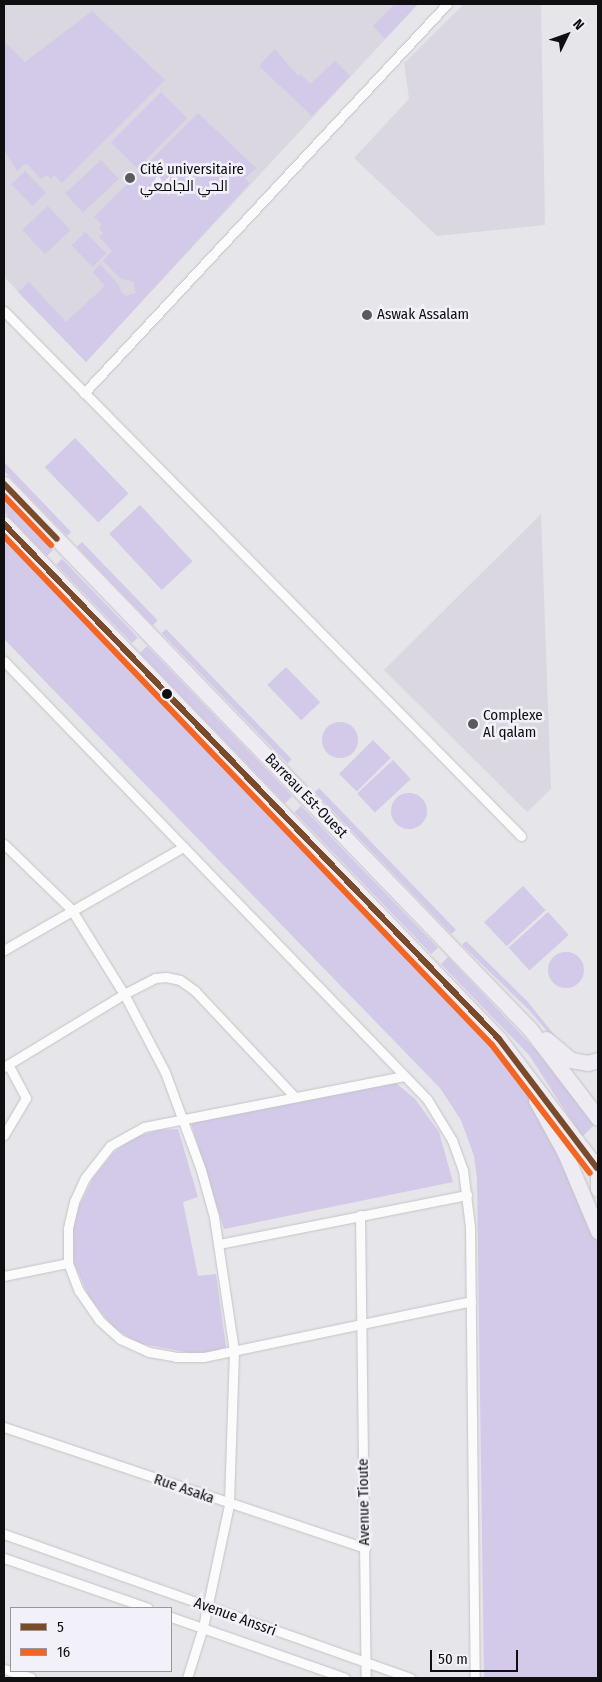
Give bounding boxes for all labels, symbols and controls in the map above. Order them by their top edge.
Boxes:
north arrow [542,10,592,60]
text: N [569,16,588,33]
place label: Cité universitaire الحي الجامعي [140,160,244,195]
marker: Cité universitaire الحي الجامعي [124,172,136,184]
place label: Aswak Assalam [377,306,469,324]
marker: Aswak Assalam [361,309,373,321]
unlabelled marker [162,689,172,699]
place label: Complexe Al qalam [483,706,543,741]
marker: Complexe Al qalam [467,718,479,730]
street label: Barreau Est-Ouest [261,750,351,842]
street label: Avenue Tioute [354,1458,374,1546]
street label: Rue Asaka [151,1470,217,1508]
street label: Avenue Anssri [191,1594,279,1640]
legend [10,1607,172,1672]
text: 5 [57,1618,64,1636]
scale bar [432,1640,520,1672]
text: 16 [57,1643,70,1661]
text: 50 m [438,1650,468,1668]

